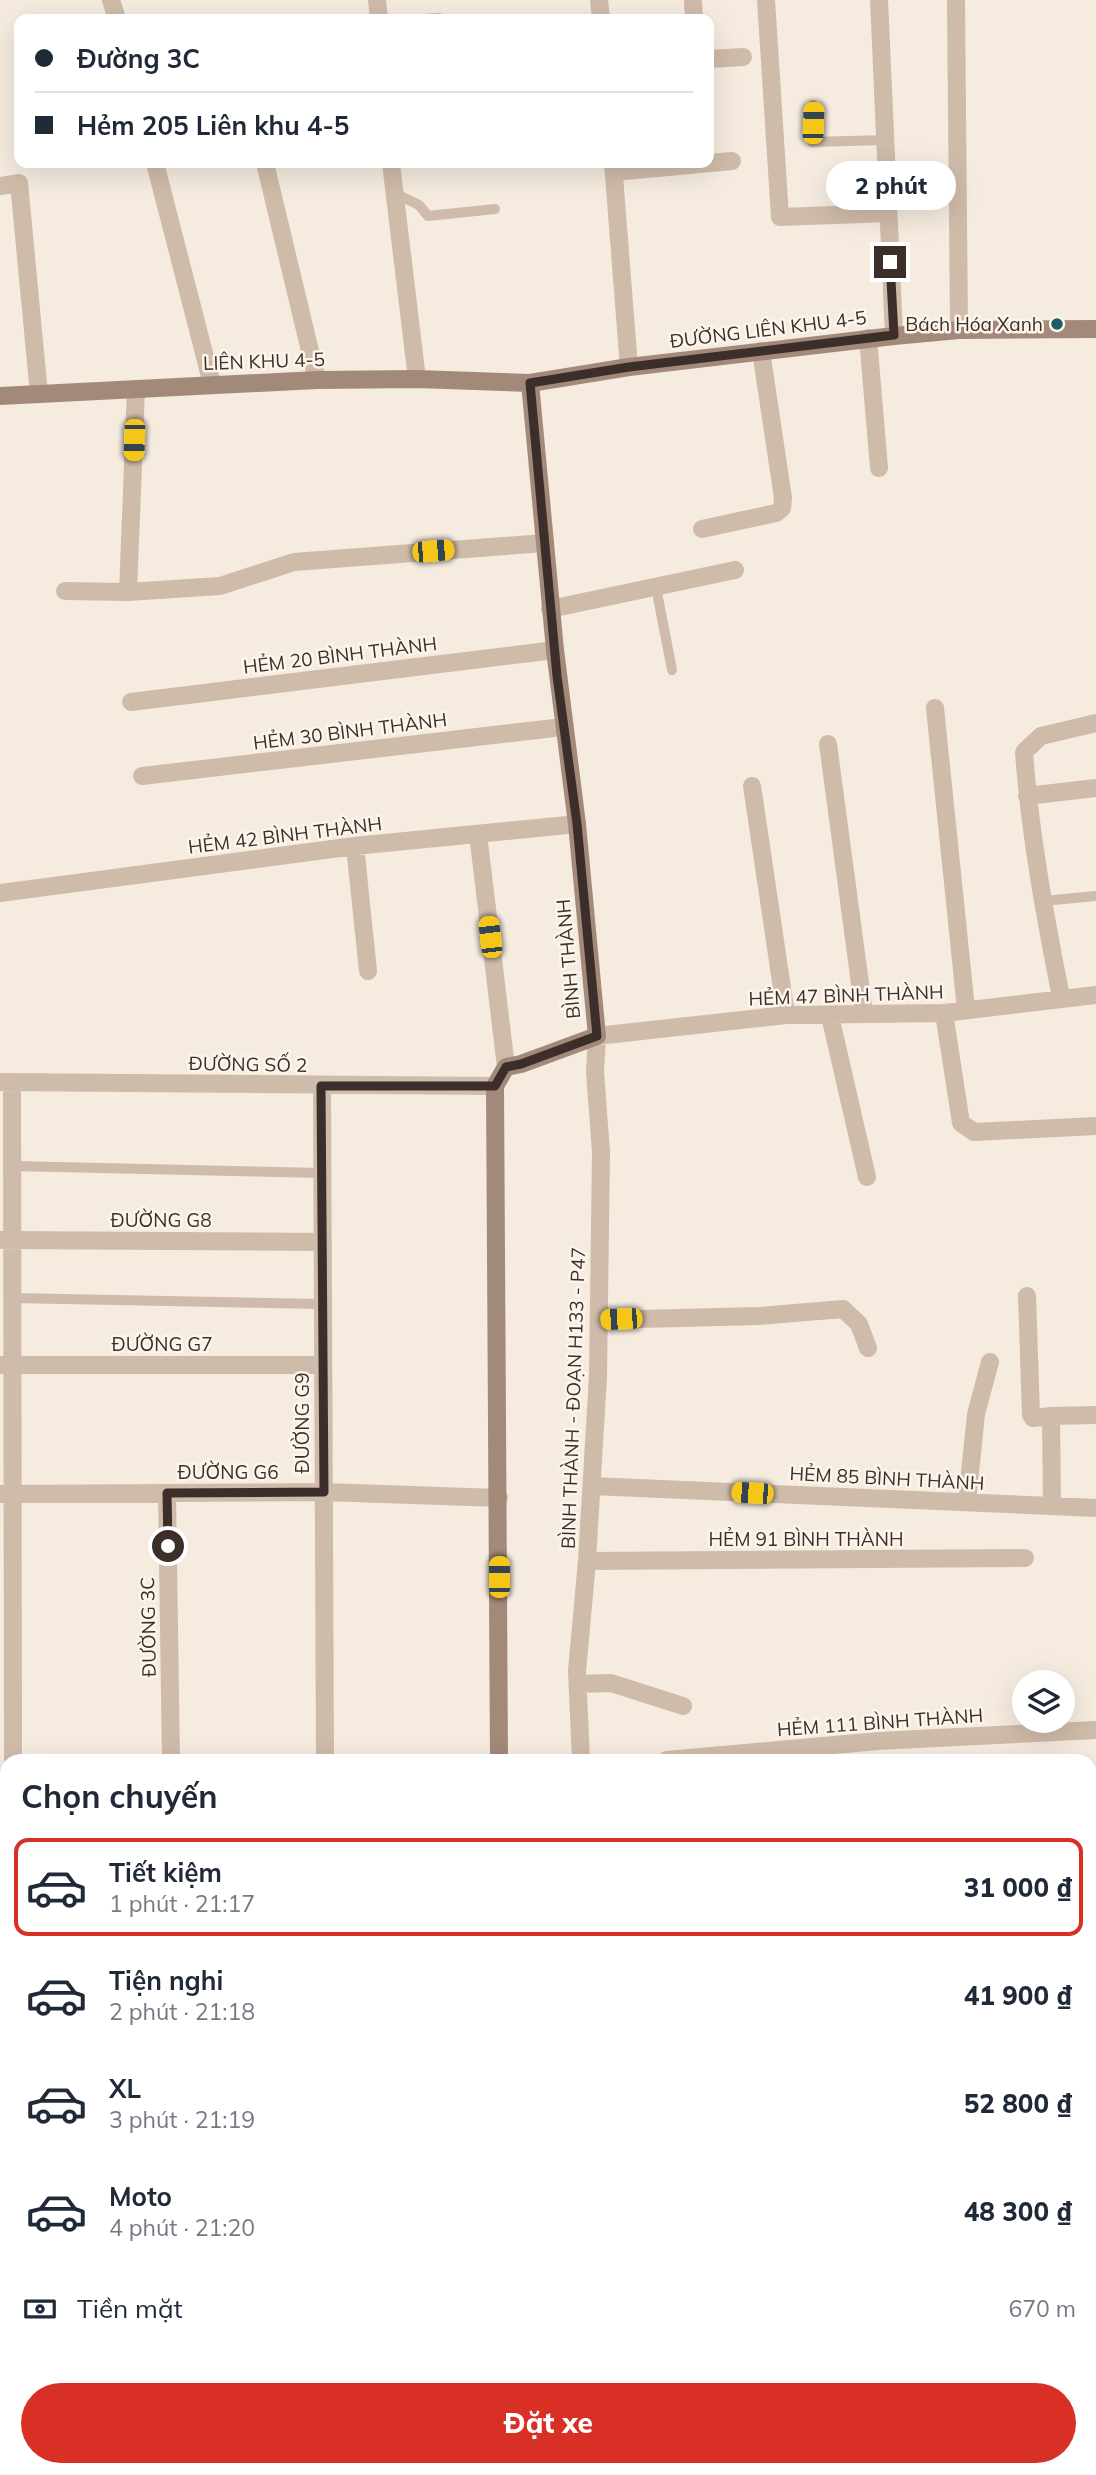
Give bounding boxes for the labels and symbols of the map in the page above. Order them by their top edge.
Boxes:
car [802,102,825,144]
callout: 2 phút [825,160,955,210]
route end [874,246,906,278]
street label: ĐƯỜNG LIÊN KHU 4-5 [668,305,868,353]
place label: Bách Hóa Xanh [905,312,1043,336]
marker: Bách Hóa Xanh [1049,316,1065,332]
street label: LIÊN KHU 4-5 [203,347,325,375]
car [123,419,146,461]
car [412,539,455,563]
street label: HẺM 20 BÌNH THÀNH [242,631,438,679]
street label: HẺM 30 BÌNH THÀNH [252,707,448,755]
street label: HẺM 42 BÌNH THÀNH [187,811,383,859]
street label: BÌNH THÀNH [551,898,585,1020]
car [478,915,503,959]
street label: HẺM 47 BÌNH THÀNH [748,980,944,1010]
street label: ĐƯỜNG SỐ 2 [188,1050,308,1077]
street label: ĐƯỜNG G8 [110,1208,212,1232]
street label: BÌNH THÀNH - ĐOẠN H133 - P47 [556,1247,590,1549]
car [600,1308,643,1330]
street label: ĐƯỜNG G7 [111,1332,213,1356]
street label: ĐƯỜNG G9 [290,1372,314,1474]
street label: ĐƯỜNG G6 [177,1460,279,1484]
street label: HẺM 85 BÌNH THÀNH [789,1461,985,1495]
car [731,1481,774,1505]
street label: HẺM 91 BÌNH THÀNH [708,1527,904,1551]
route start [152,1530,184,1562]
car [489,1556,510,1598]
street label: ĐƯỜNG 3C [135,1577,161,1677]
street label: HẺM 111 BÌNH THÀNH [776,1703,984,1741]

